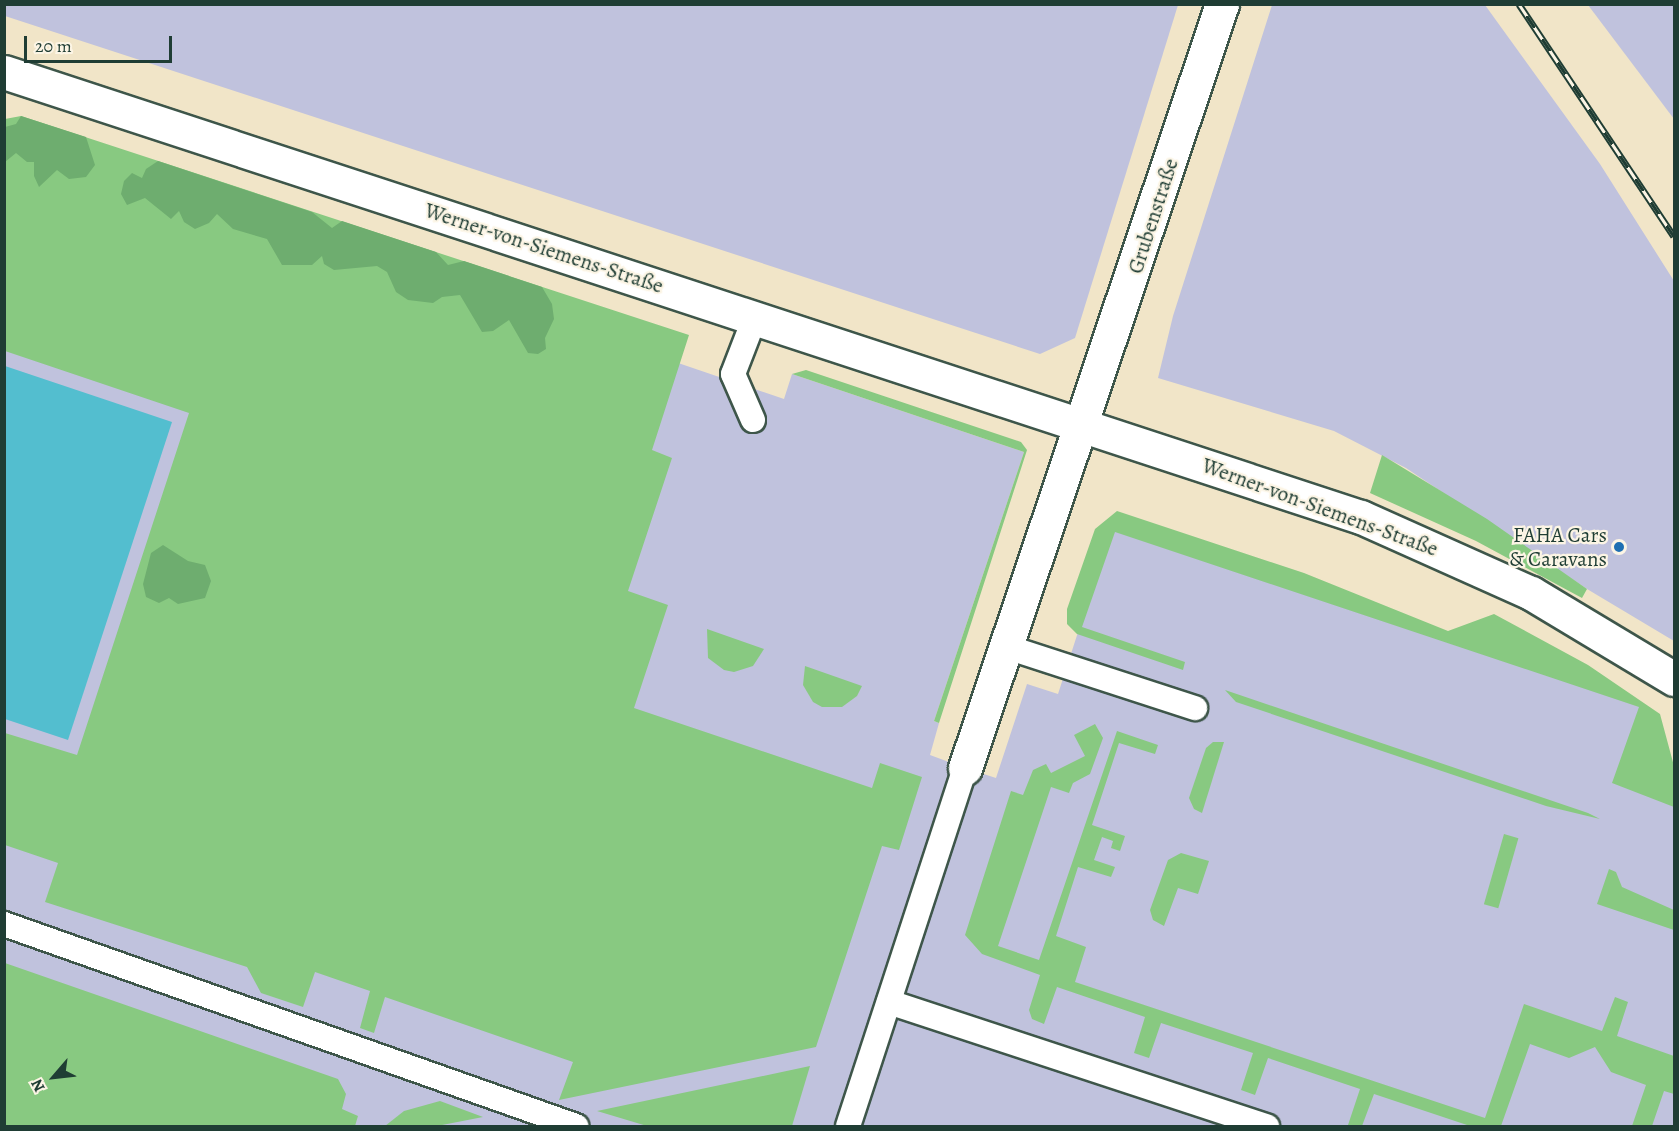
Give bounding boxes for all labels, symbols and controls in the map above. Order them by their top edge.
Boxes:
scale bar [27,24,176,62]
text: 20 m [35,34,72,58]
street label: Grubenstraße [1123,155,1183,277]
street label: Werner-von-Siemens-Straße [422,198,666,298]
street label: Werner-von-Siemens-Straße [1199,453,1441,561]
place label: FAHA Cars & Caravans [1509,522,1607,572]
marker: FAHA Cars & Caravans [1612,540,1626,554]
north arrow [24,1047,84,1107]
text: N [26,1075,51,1096]

